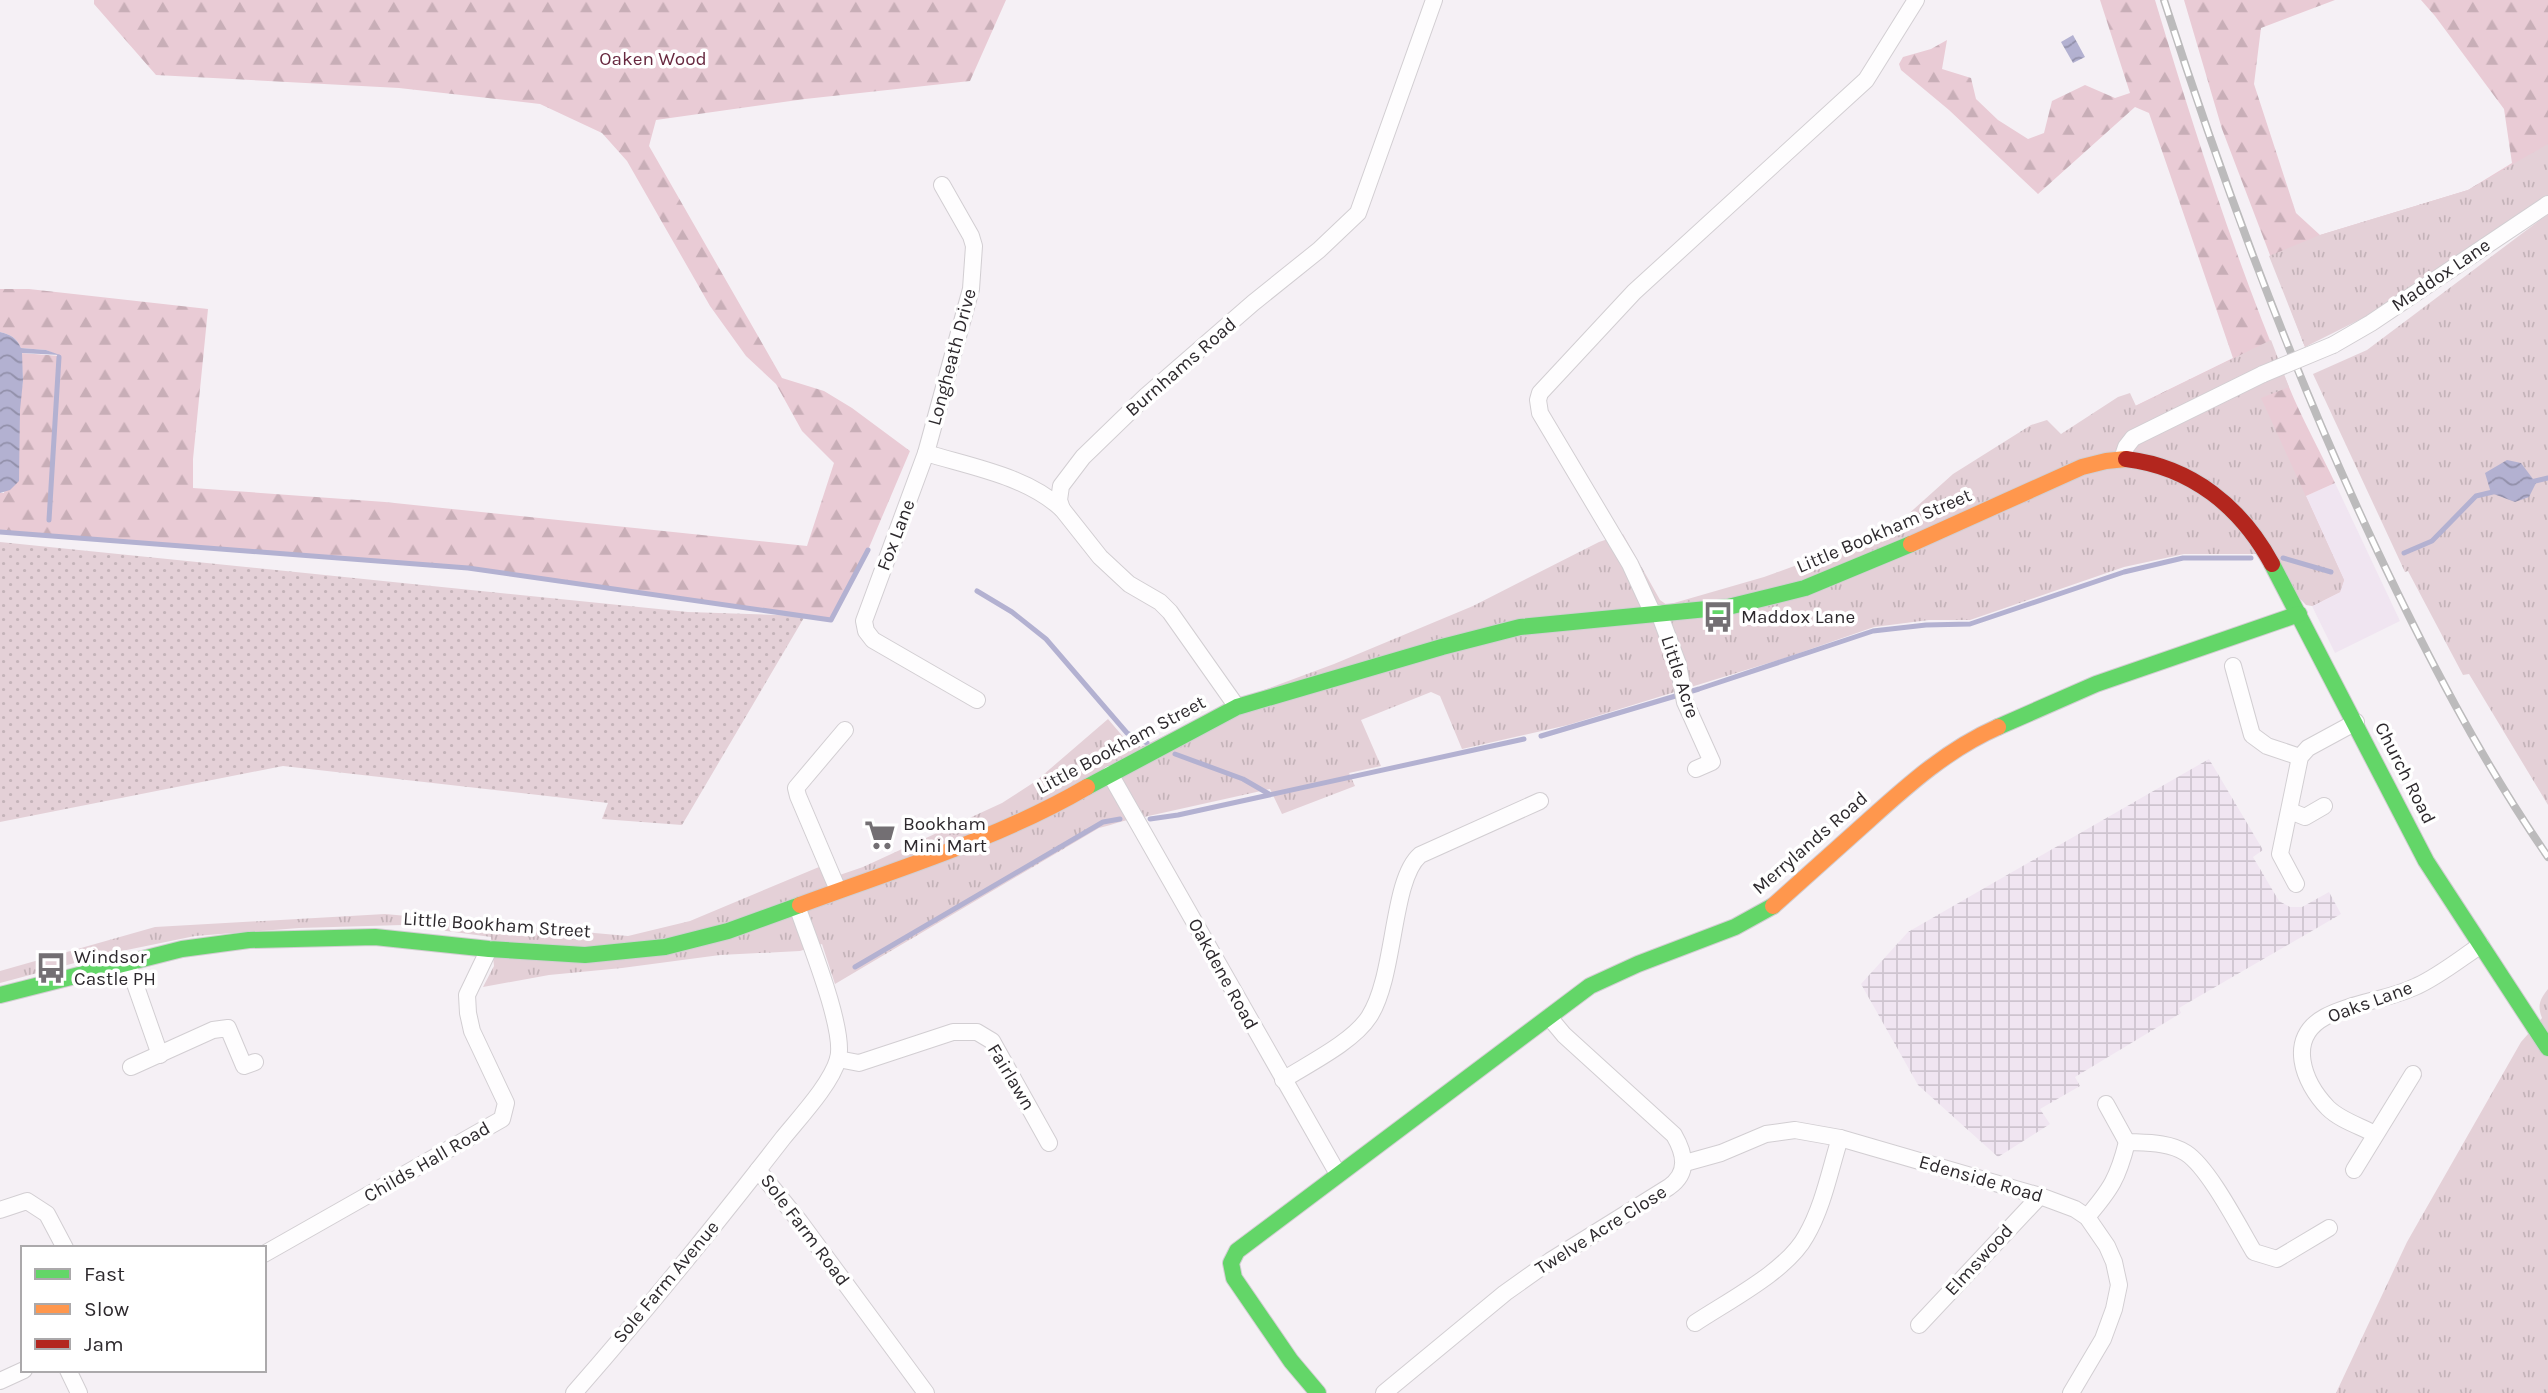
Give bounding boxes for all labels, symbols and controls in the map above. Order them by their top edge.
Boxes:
park label: Oaken Wood [599,48,707,70]
street label: Maddox Lane [2387,234,2495,316]
street label: Longheath Drive [923,286,981,428]
street label: Burnhams Road [1121,313,1241,421]
street label: Little Bookham Street [1793,484,1975,578]
street label: Fox Lane [872,496,920,574]
bus stop icon: Maddox Lane [1701,600,1735,634]
place label: Maddox Lane [1741,606,1855,628]
street label: Little Acre [1656,633,1704,721]
street label: Little Bookham Street [1033,691,1209,799]
street label: Church Road [2370,719,2440,827]
street label: Merrylands Road [1748,787,1872,899]
place label: Bookham Mini Mart [903,813,987,857]
supermarket icon: Bookham Mini Mart [863,818,897,852]
street label: Little Bookham Street [402,907,592,943]
street label: Oakdene Road [1183,914,1263,1034]
place label: Windsor Castle PH [74,946,156,990]
bus stop icon: Windsor Castle PH [34,951,68,985]
street label: Oaks Lane [2325,977,2415,1027]
street label: Fairlawn [983,1040,1039,1114]
street label: Childs Hall Road [360,1117,494,1207]
street label: Edenside Road [1916,1151,2046,1207]
street label: Sole Farm Road [756,1170,854,1290]
street label: Twelve Acre Close [1531,1181,1671,1279]
street label: Sole Farm Avenue [608,1216,724,1348]
street label: Elmswood [1940,1220,2018,1300]
legend [21,1246,266,1372]
text: Fast [84,1262,125,1286]
text: Slow [84,1297,129,1321]
text: Jam [84,1332,124,1356]

